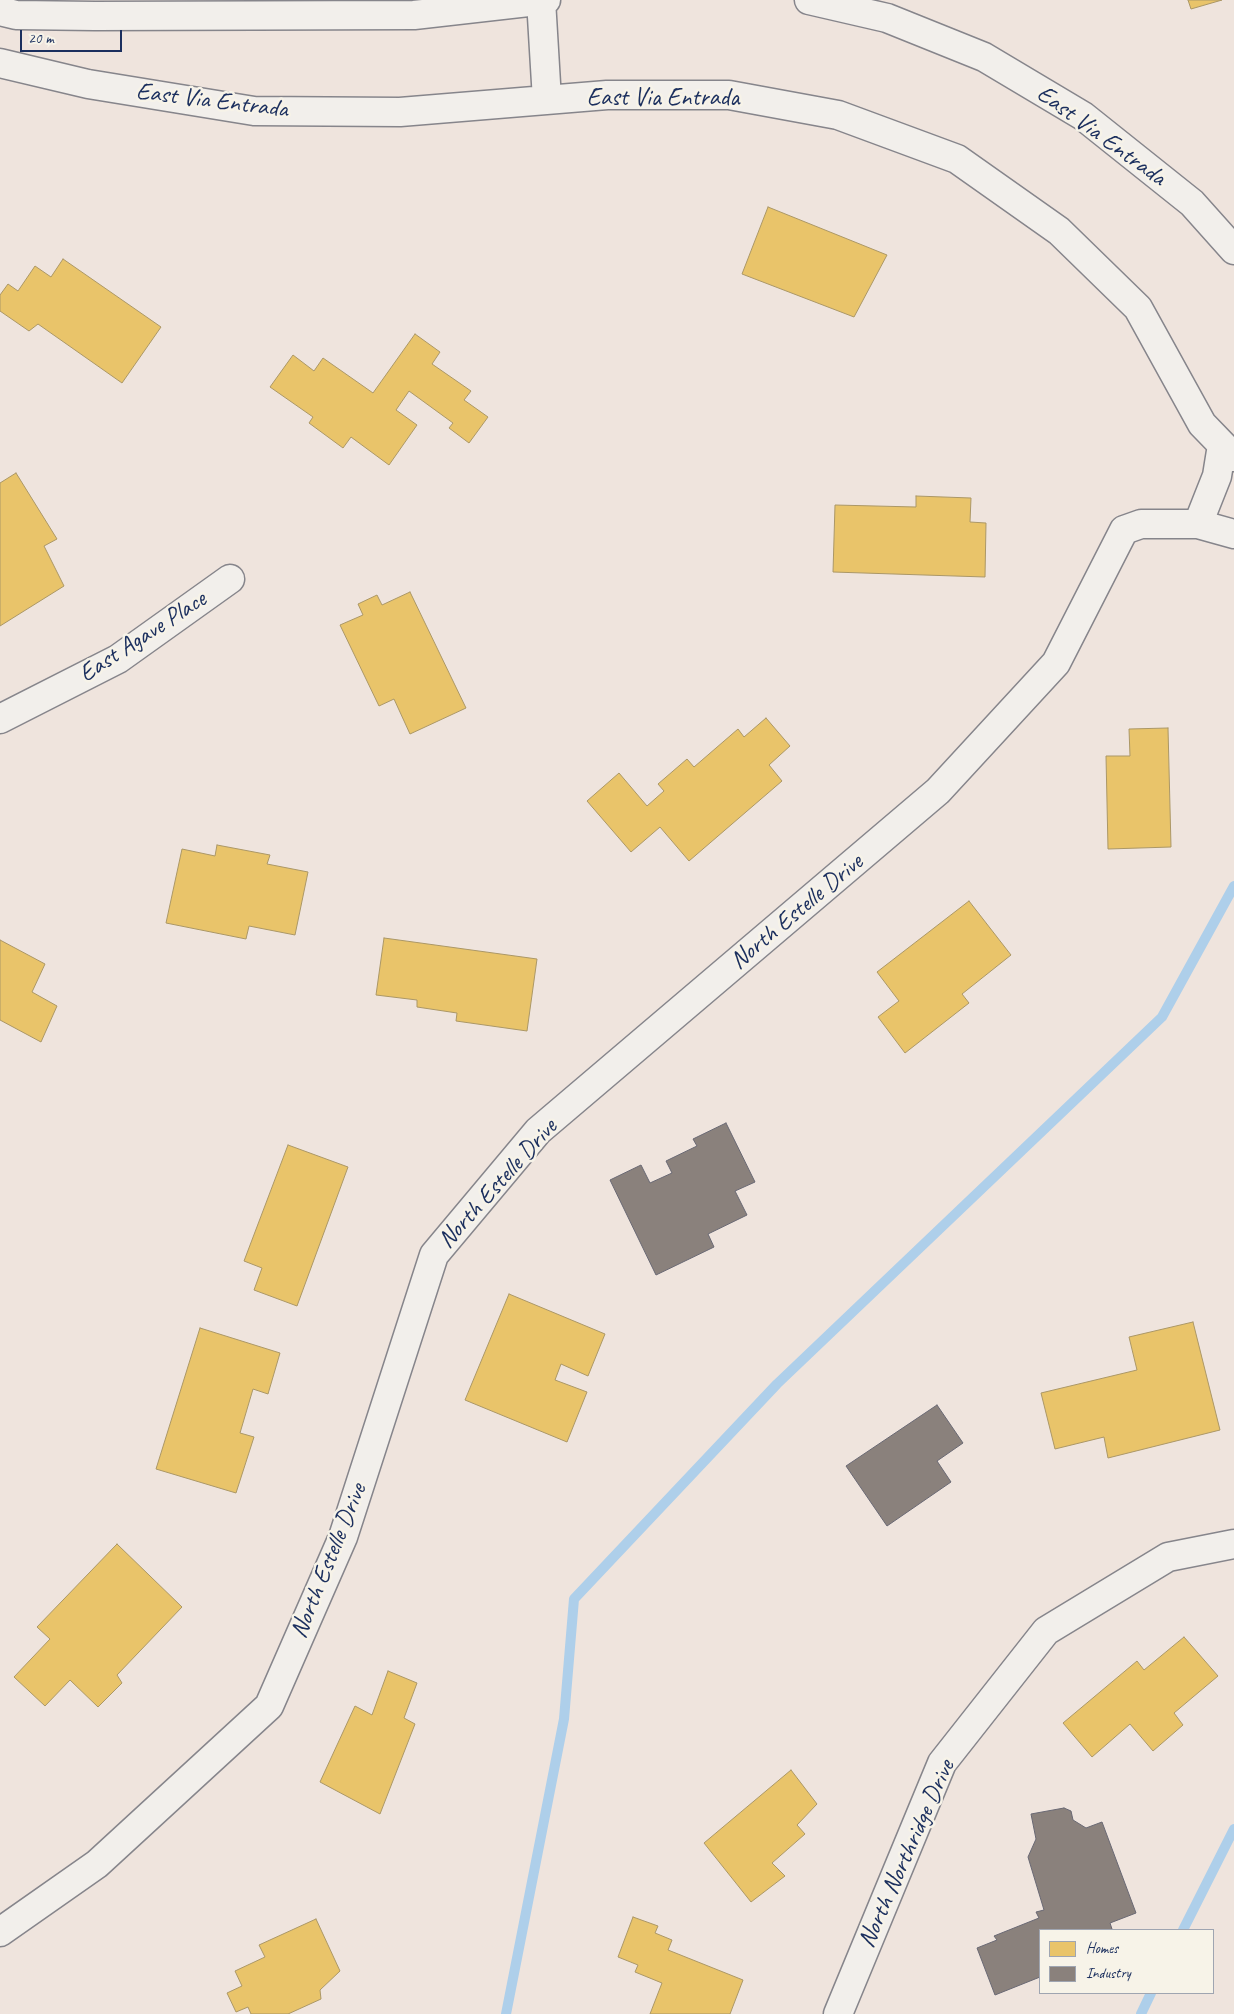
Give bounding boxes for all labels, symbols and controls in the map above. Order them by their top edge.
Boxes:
scale bar [22,20,125,52]
text: 20 m [28,29,54,48]
street label: East Via Entrada [134,77,290,125]
street label: East Via Entrada [1030,79,1172,193]
street label: East Via Entrada [587,83,739,113]
street label: East Agave Place [74,585,212,689]
street label: North Estelle Drive [724,848,870,976]
street label: North Estelle Drive [432,1113,564,1255]
street label: North Estelle Drive [284,1479,374,1643]
street label: North Northridge Drive [852,1755,962,1953]
legend [1039,1929,1214,1994]
text: Homes [1086,1939,1118,1958]
text: Industry [1086,1964,1131,1983]

